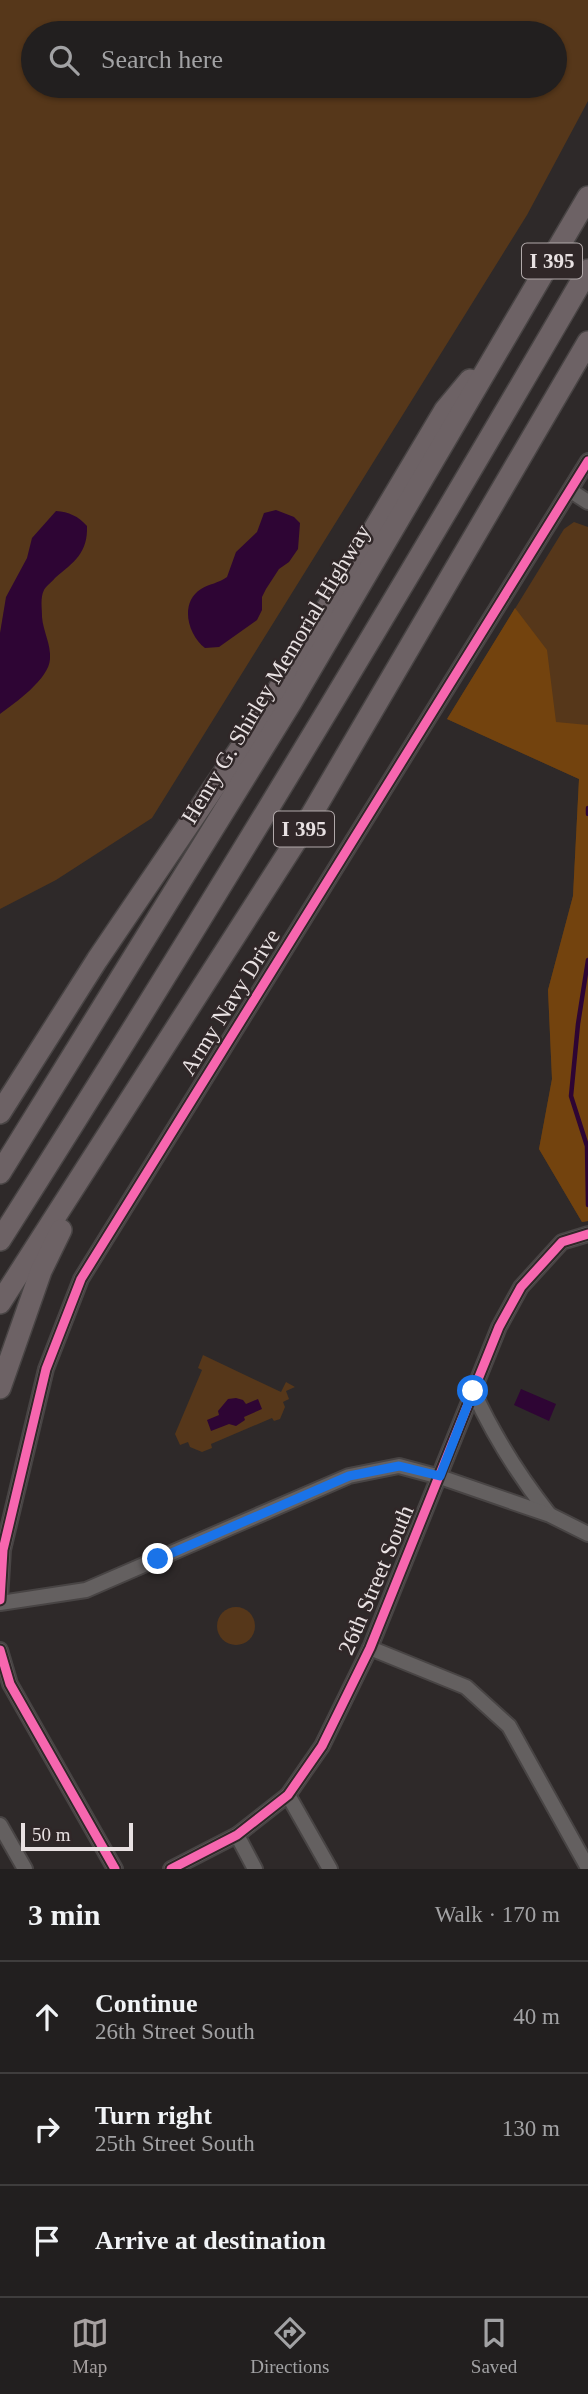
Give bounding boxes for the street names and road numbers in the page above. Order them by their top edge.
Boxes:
road number: I 395 [522,244,582,278]
street label: Henry G. Shirley Memorial Highway [177,520,376,828]
road number: I 395 [274,812,334,846]
street label: Army Navy Drive [175,924,285,1080]
street label: 26th Street South [333,1501,419,1658]

